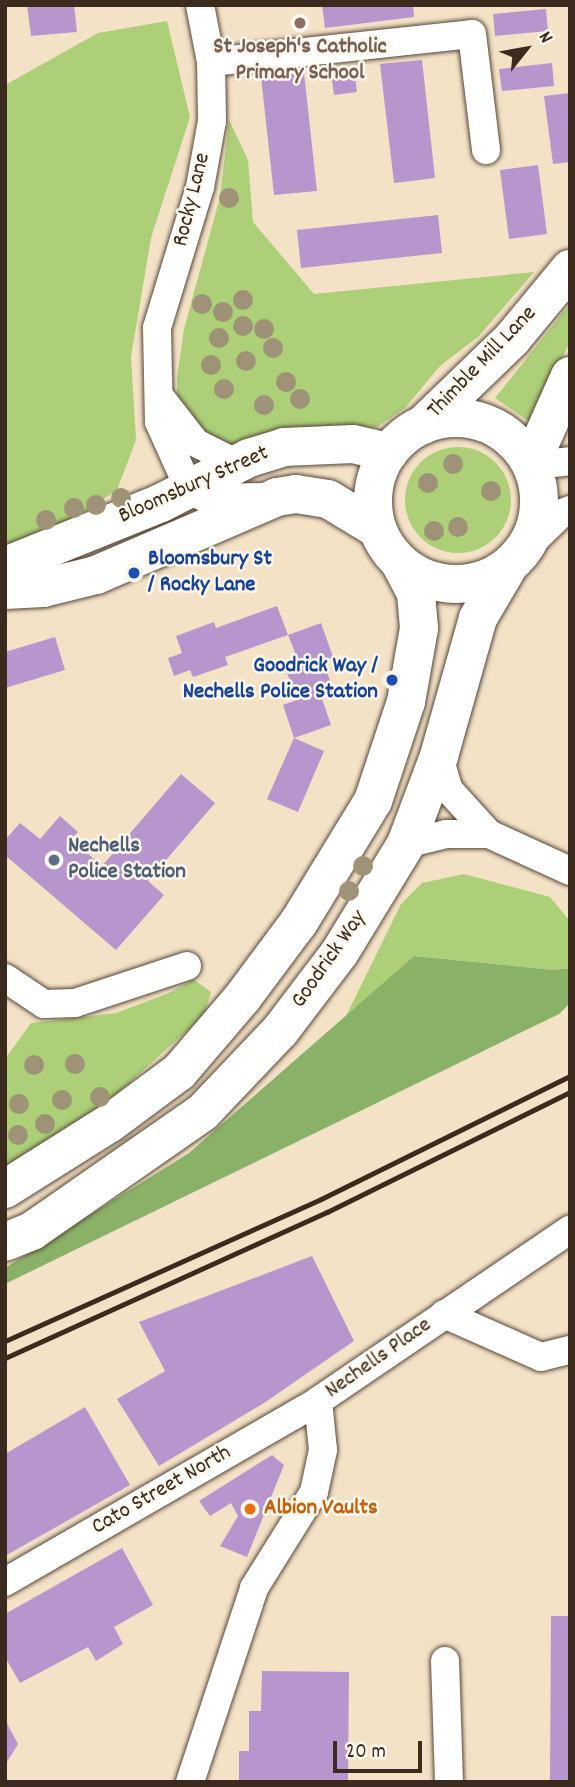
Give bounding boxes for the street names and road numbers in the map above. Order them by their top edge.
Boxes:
street label: Rocky Lane [168,150,218,250]
street label: Thimble Mill Lane [423,301,543,425]
street label: Bloomsbury Street [115,441,273,531]
street label: Goodrick Way [286,906,374,1014]
street label: Nechells Place [321,1312,437,1406]
street label: Cato Street North [87,1440,237,1542]

